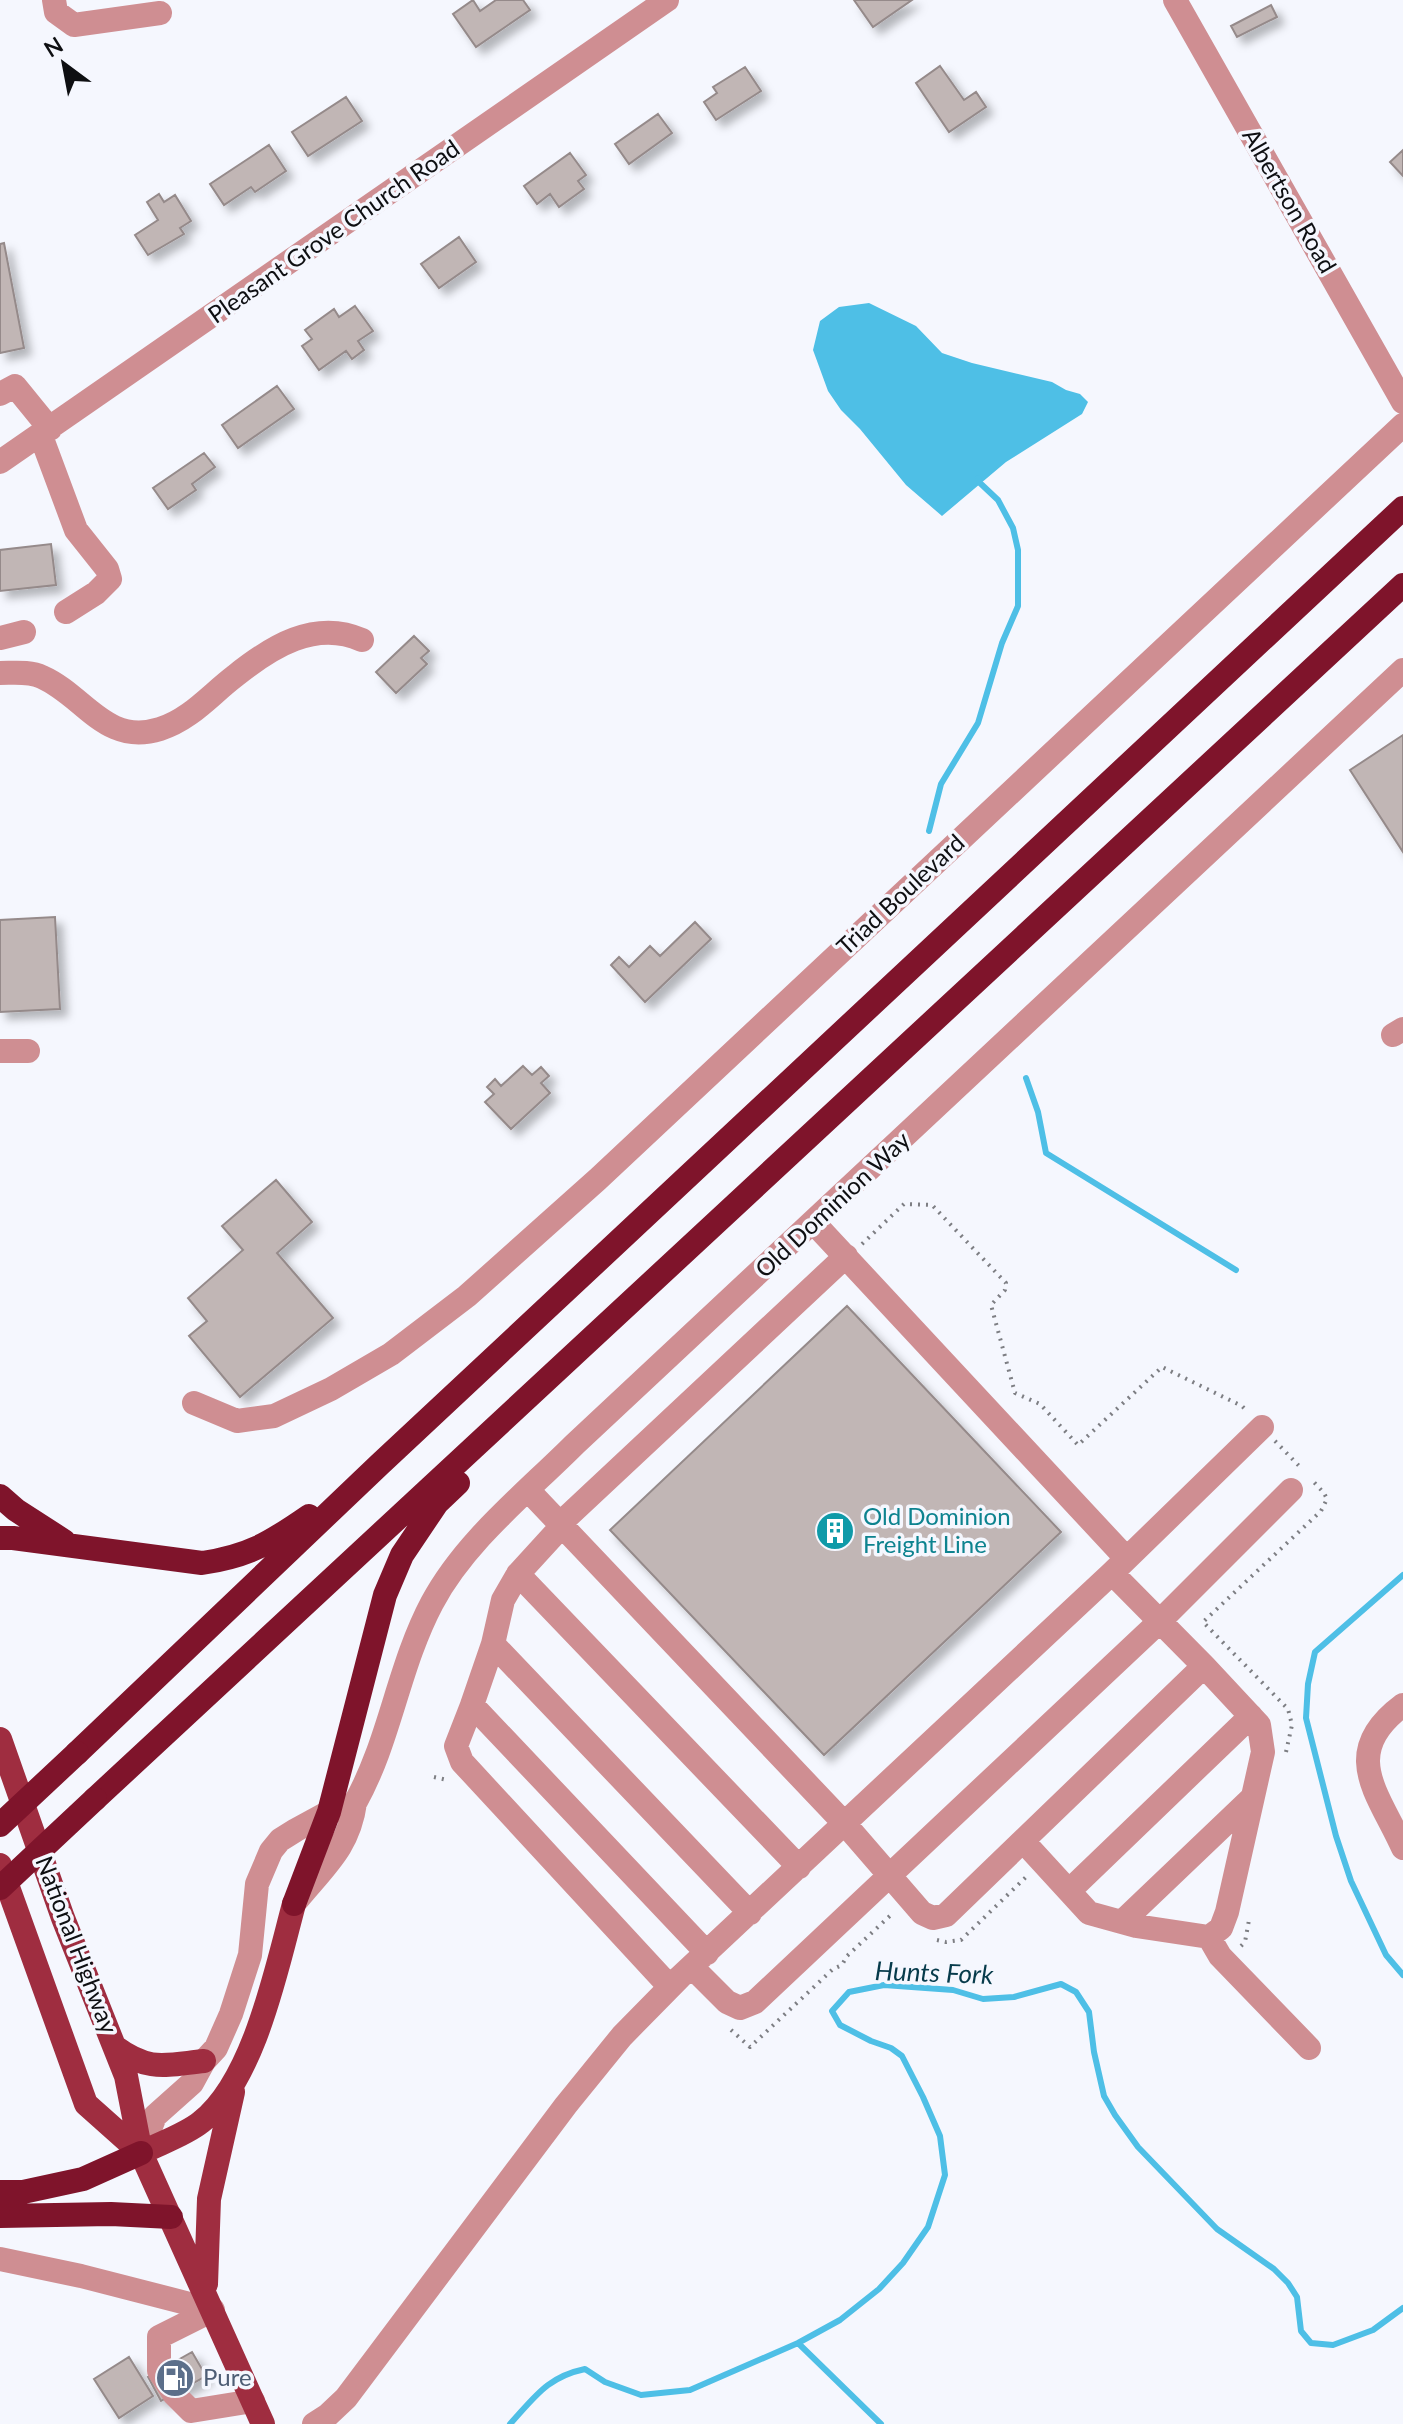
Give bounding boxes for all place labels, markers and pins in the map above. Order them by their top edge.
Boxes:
place label: Old Dominion Freight Line [863,1501,1011,1558]
building icon: Old Dominion Freight Line [814,1510,856,1552]
fuel station icon: Pure [154,2357,196,2399]
place label: Pure [203,2362,252,2391]

